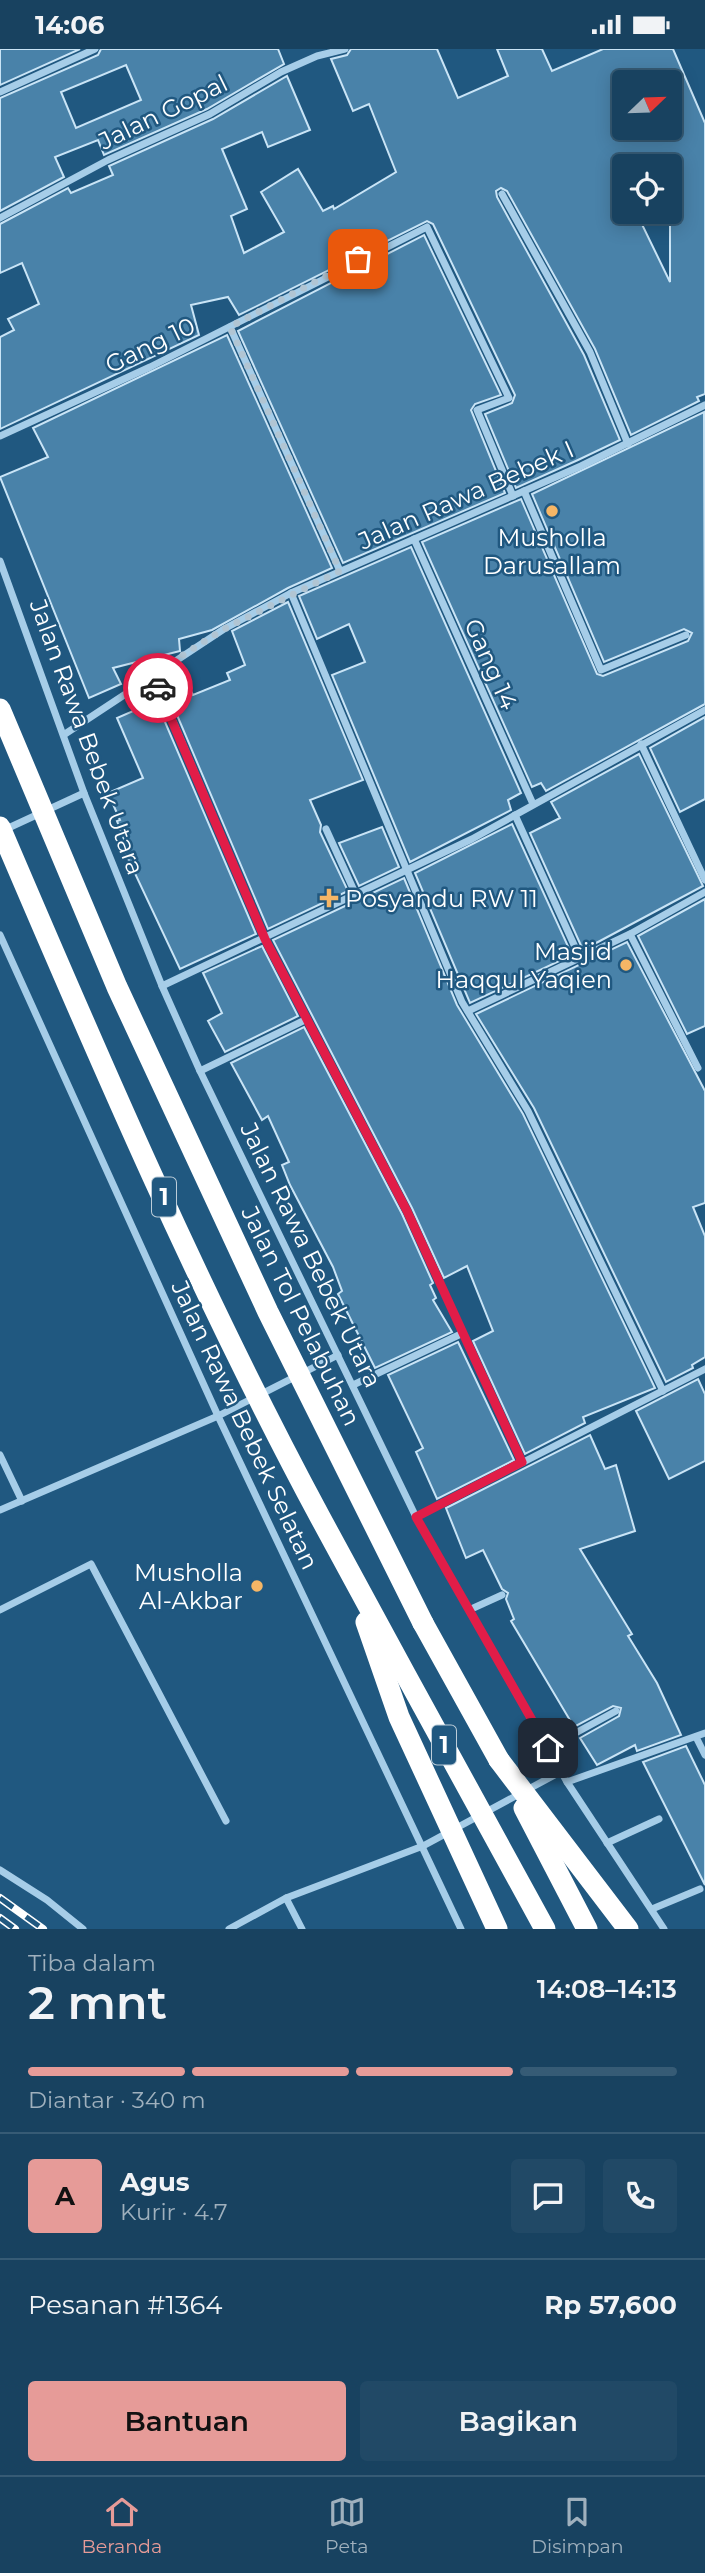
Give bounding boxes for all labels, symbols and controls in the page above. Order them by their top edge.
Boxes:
text: 14:06 [35,9,104,41]
street label: Jalan Gopal [93,68,232,156]
north arrow [612,70,682,140]
map controls [612,70,682,224]
button: locate [612,154,682,224]
pin [328,229,388,289]
icon: bag [339,240,377,278]
street label: Gang 10 [100,311,200,379]
street label: Jalan Rawa Bebek I [353,434,578,556]
marker: Musholla Darusallam [544,503,560,519]
place label: Musholla Darusallam [483,523,621,580]
street label: Jalan Rawa Bebek Utara [23,594,150,879]
street label: Gang 14 [458,614,524,714]
courier [123,653,193,723]
icon: car [139,669,177,707]
place label: Posyandu RW 11 [345,884,538,913]
marker: Posyandu RW 11 [319,888,339,908]
place label: Masjid Haqqul Yaqien [436,937,612,994]
marker: Masjid Haqqul Yaqien [618,957,634,973]
street label: Jalan Rawa Bebek Utara [234,1117,388,1392]
road number: 1 [152,1177,176,1217]
street label: Jalan Tol Pelabuhan [235,1201,367,1430]
street label: Jalan Rawa Bebek Selatan [165,1275,325,1574]
place label: Musholla Al-Akbar [134,1558,243,1615]
marker: Musholla Al-Akbar [249,1578,265,1594]
pin [518,1718,578,1778]
road number: 1 [432,1725,456,1765]
icon: home [529,1729,567,1767]
text: Tiba dalam [28,1949,156,1977]
text: 14:08–14:13 [537,1973,677,2005]
text: 2 mnt [28,1974,167,2031]
text: Diantar · 340 m [28,2086,206,2114]
button: chat [511,2159,585,2233]
button: phone [603,2159,677,2233]
text: Agus [120,2166,190,2198]
text: A [55,2180,75,2212]
text: Kurir · 4.7 [120,2198,227,2226]
text: Pesanan #1364 [28,2289,223,2321]
text: Rp 57,600 [544,2289,677,2321]
button: Bantuan [28,2381,346,2461]
button: Bagikan [360,2381,677,2461]
tab: Beranda [81,2493,162,2558]
tab: Peta [325,2493,368,2558]
tab: Disimpan [531,2493,624,2558]

